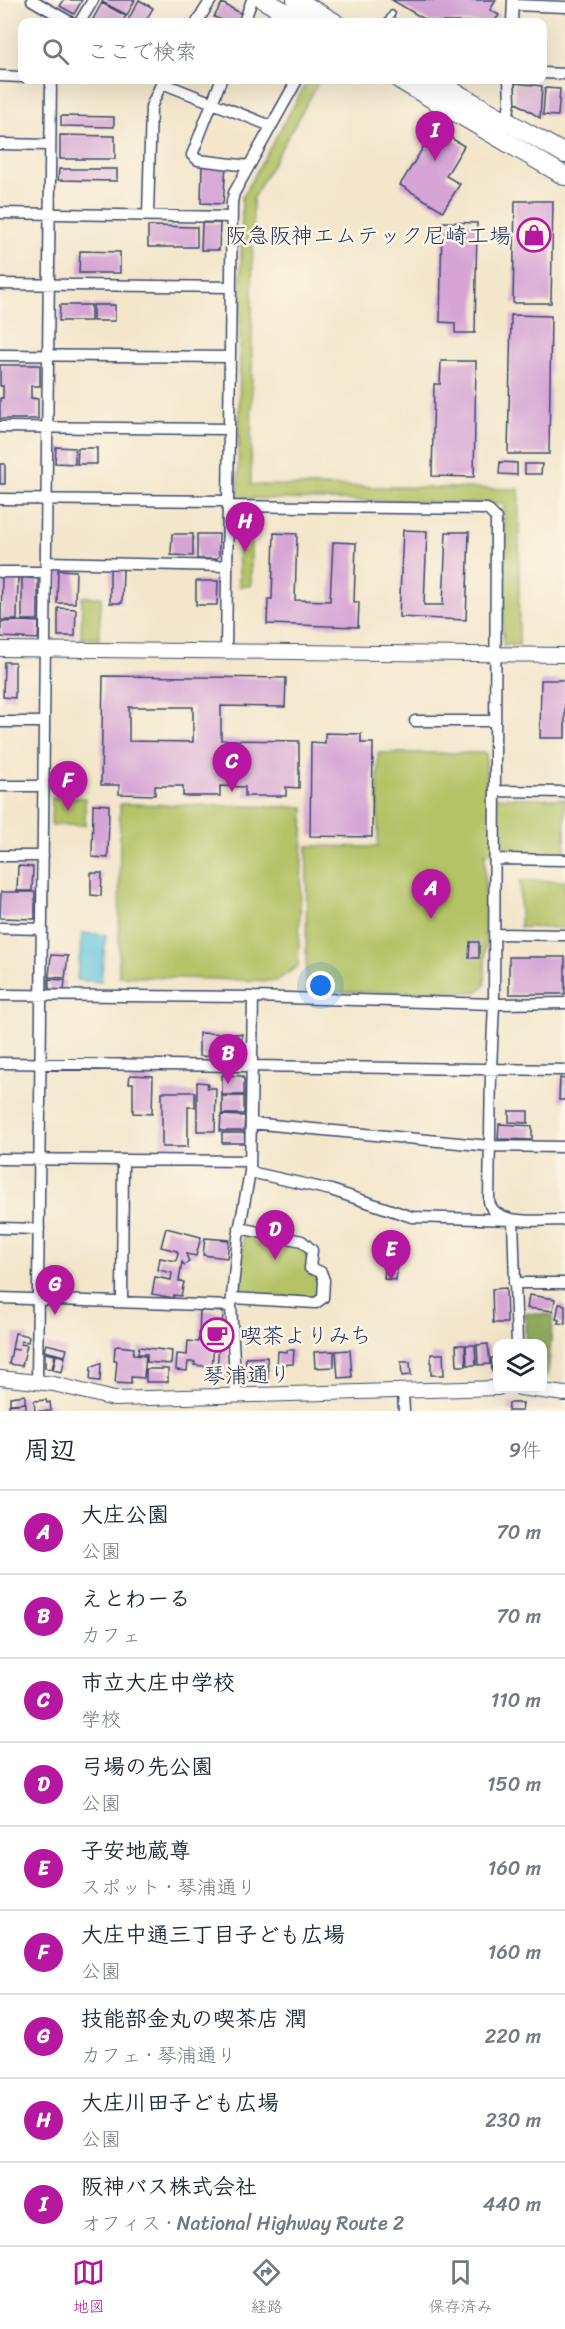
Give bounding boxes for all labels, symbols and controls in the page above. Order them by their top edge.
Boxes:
search box [18,18,547,84]
text: ここで検索 [87,32,197,71]
icon: search [39,35,72,68]
pin: I [416,112,454,161]
place label: 阪急阪神エムテック尼崎工場 [225,216,511,255]
shop icon: 阪急阪神エムテック尼崎工場 [516,217,552,253]
pin: H [226,502,264,552]
pin: C [212,742,252,792]
pin: F [48,762,88,811]
pin: A [412,870,450,919]
your location [306,971,335,1000]
pin: B [208,1034,248,1084]
pin: D [256,1210,294,1260]
pin: E [372,1230,410,1280]
pin: G [36,1266,74,1315]
place label: 喫茶よりみち [240,1316,372,1355]
cafe icon: 喫茶よりみち [199,1317,235,1353]
map controls [493,1339,547,1393]
button: layers [493,1339,547,1393]
street label: 琴浦通り [203,1355,291,1395]
text: 周辺 [24,1427,76,1473]
text: 9件 [509,1433,541,1468]
text: 大庄公園 [81,1495,169,1534]
text: A [37,1515,50,1550]
text: 70 m [496,1515,541,1550]
text: 公園 [81,1534,121,1569]
text: えとわーる [81,1579,191,1618]
text: B [37,1599,50,1634]
text: 70 m [496,1599,541,1634]
text: カフェ [81,1618,141,1653]
text: 市立大庄中学校 [81,1663,235,1702]
text: C [37,1683,50,1718]
text: 110 m [491,1683,541,1718]
text: 学校 [81,1702,121,1737]
text: 弓場の先公園 [81,1747,213,1786]
text: D [38,1767,49,1802]
text: 150 m [487,1767,541,1802]
text: 公園 [81,1786,121,1821]
text: 子安地蔵尊 [81,1831,191,1870]
text: E [38,1851,49,1886]
text: 160 m [488,1851,541,1886]
text: スポット · 琴浦通り [81,1870,257,1905]
text: 大庄中通三丁目子ども広場 [81,1915,345,1954]
text: F [38,1935,49,1970]
text: 160 m [488,1935,541,1970]
text: 公園 [81,1954,121,1989]
text: 技能部金丸の喫茶店 潤 [81,1999,307,2038]
text: G [37,2019,50,2054]
text: 220 m [485,2019,541,2054]
text: カフェ · 琴浦通り [81,2038,237,2073]
text: 大庄川田子ども広場 [81,2083,279,2122]
text: H [36,2103,51,2138]
text: 230 m [485,2103,541,2138]
text: 公園 [81,2122,121,2157]
text: 阪神バス株式会社 [81,2167,257,2206]
text: I [40,2187,47,2222]
text: 440 m [483,2187,541,2222]
text: オフィス · National Highway Route 2 [81,2206,404,2241]
tab: 地図 [72,2256,105,2321]
tab: 経路 [250,2256,283,2321]
tab: 保存済み [428,2256,492,2321]

